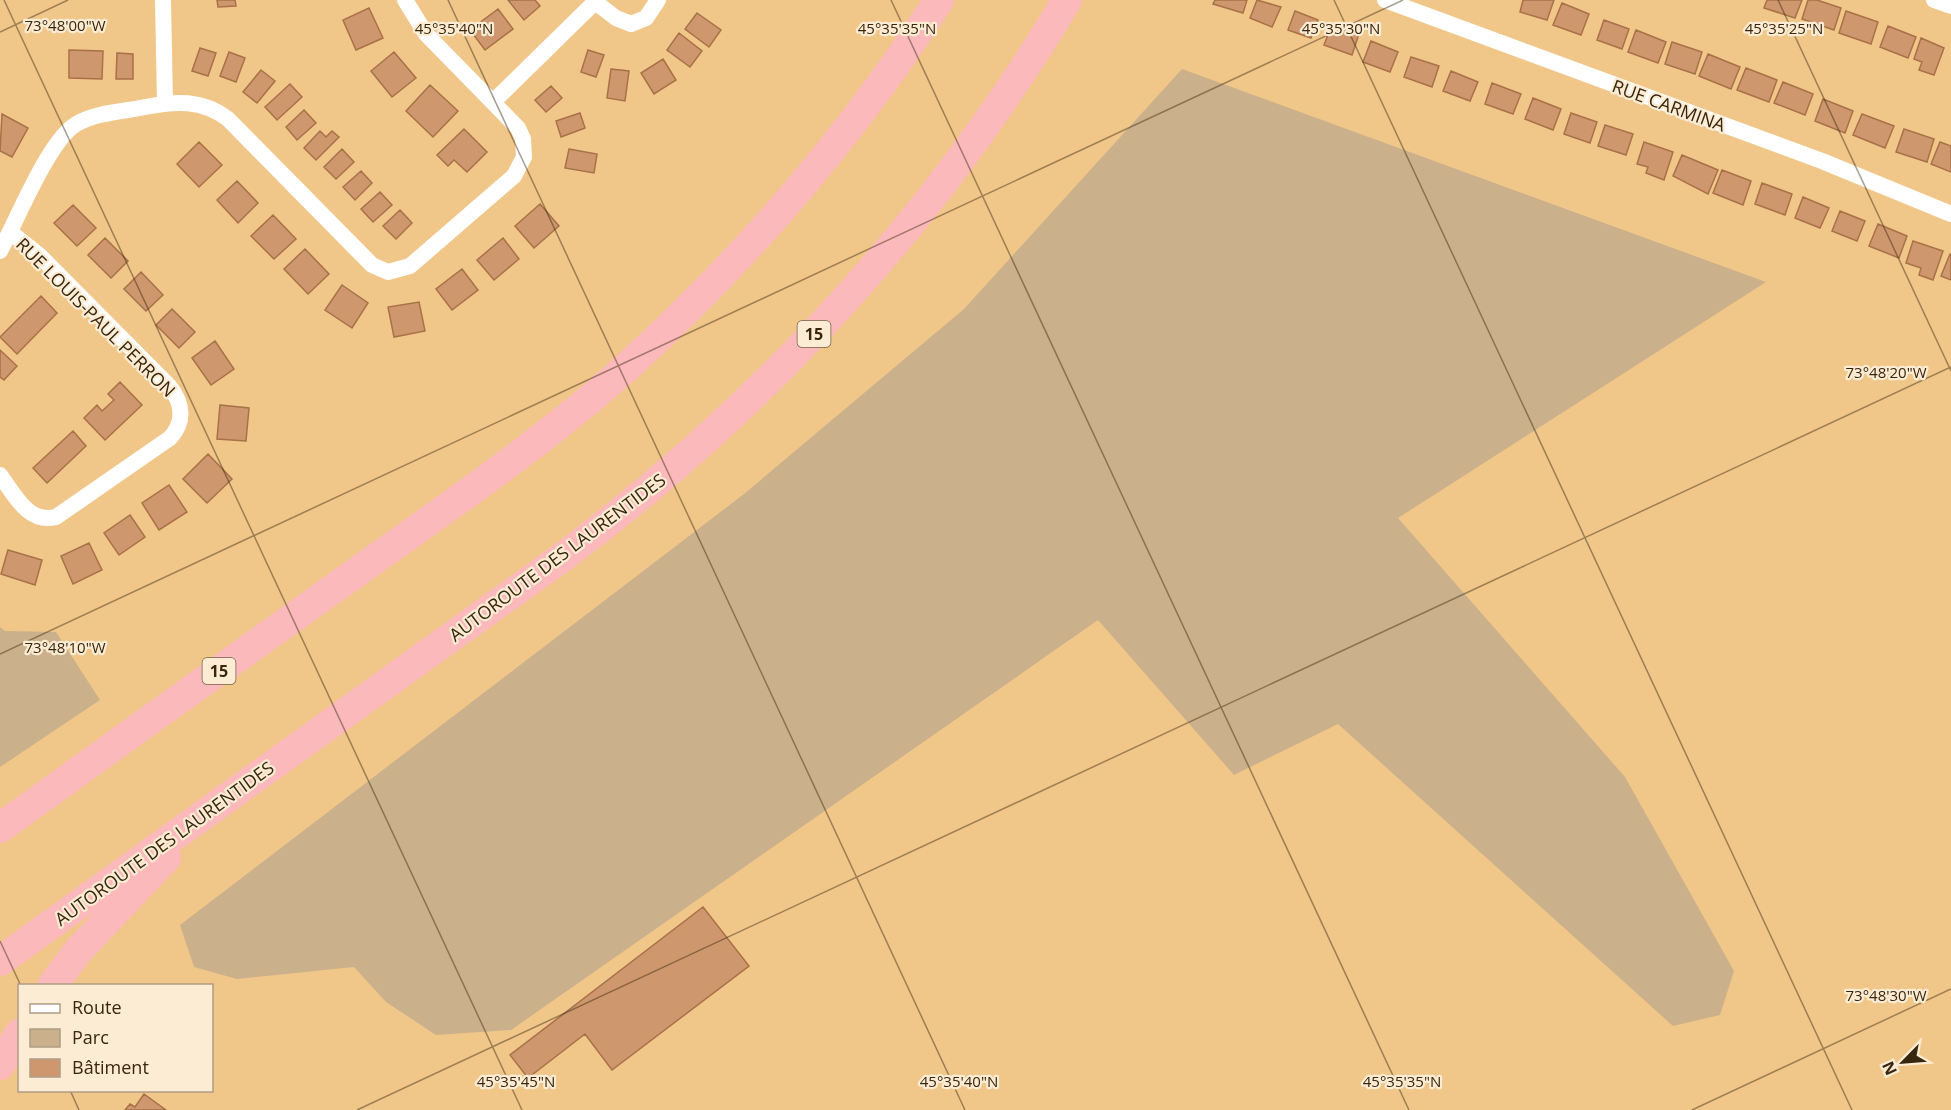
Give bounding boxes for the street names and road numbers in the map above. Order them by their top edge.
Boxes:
street label: RUE CARMINA [1609,73,1730,137]
street label: RUE LOUIS-PAUL PERRON [11,232,181,402]
road number: 15 [798,321,830,347]
street label: AUTOROUTE DES LAURENTIDES [444,468,670,646]
road number: 15 [202,658,236,684]
street label: AUTOROUTE DES LAURENTIDES [50,755,278,931]

